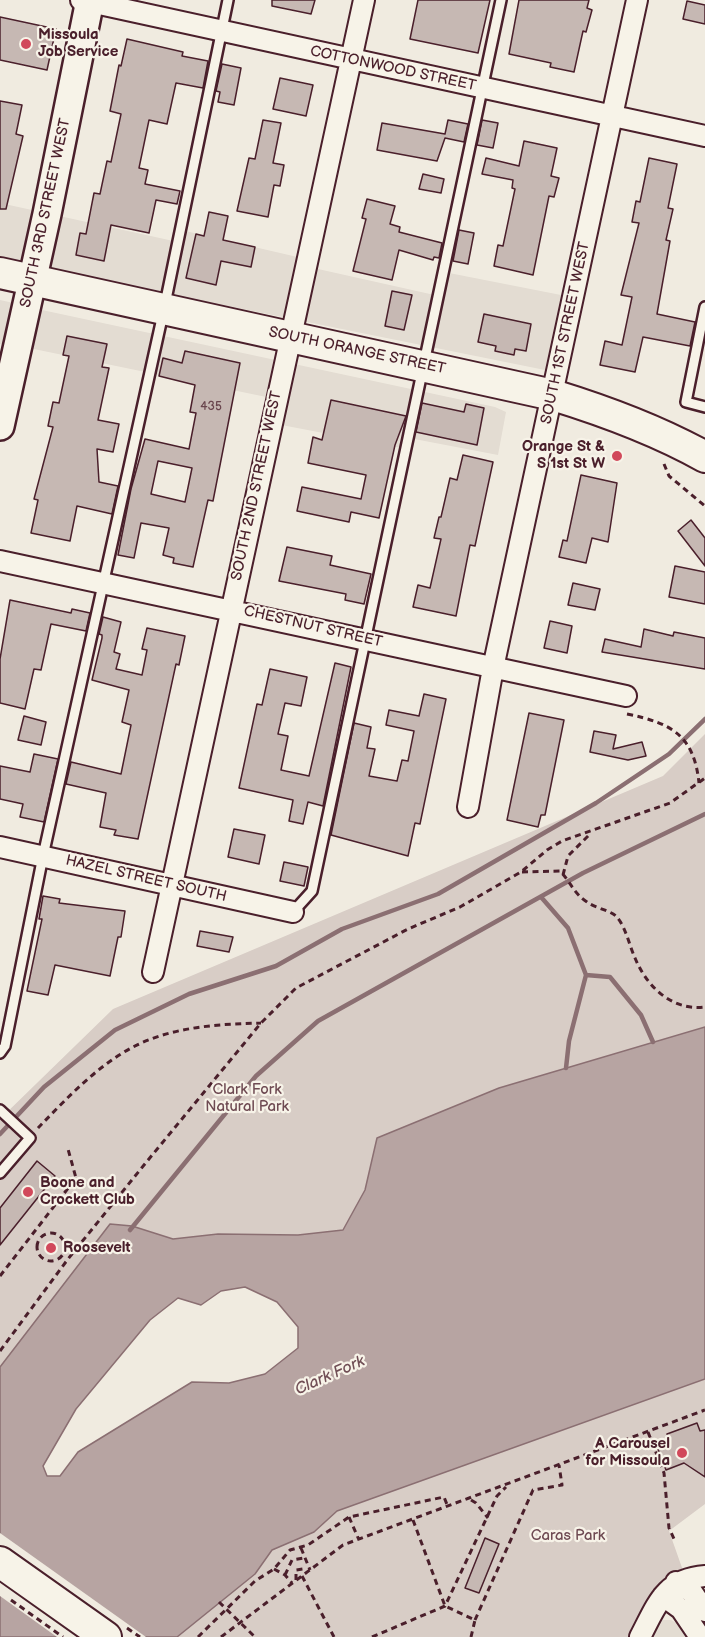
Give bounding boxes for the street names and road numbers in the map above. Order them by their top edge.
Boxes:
street label: COTTONWOOD STREET [308,43,478,95]
street label: SOUTH 3RD STREET WEST [17,117,75,309]
street label: SOUTH 1ST STREET WEST [538,240,594,426]
street label: SOUTH ORANGE STREET [267,323,447,379]
street label: SOUTH 2ND STREET WEST [228,390,286,582]
street label: CHESTNUT STREET [242,602,384,652]
street label: HAZEL STREET SOUTH [64,852,228,906]

